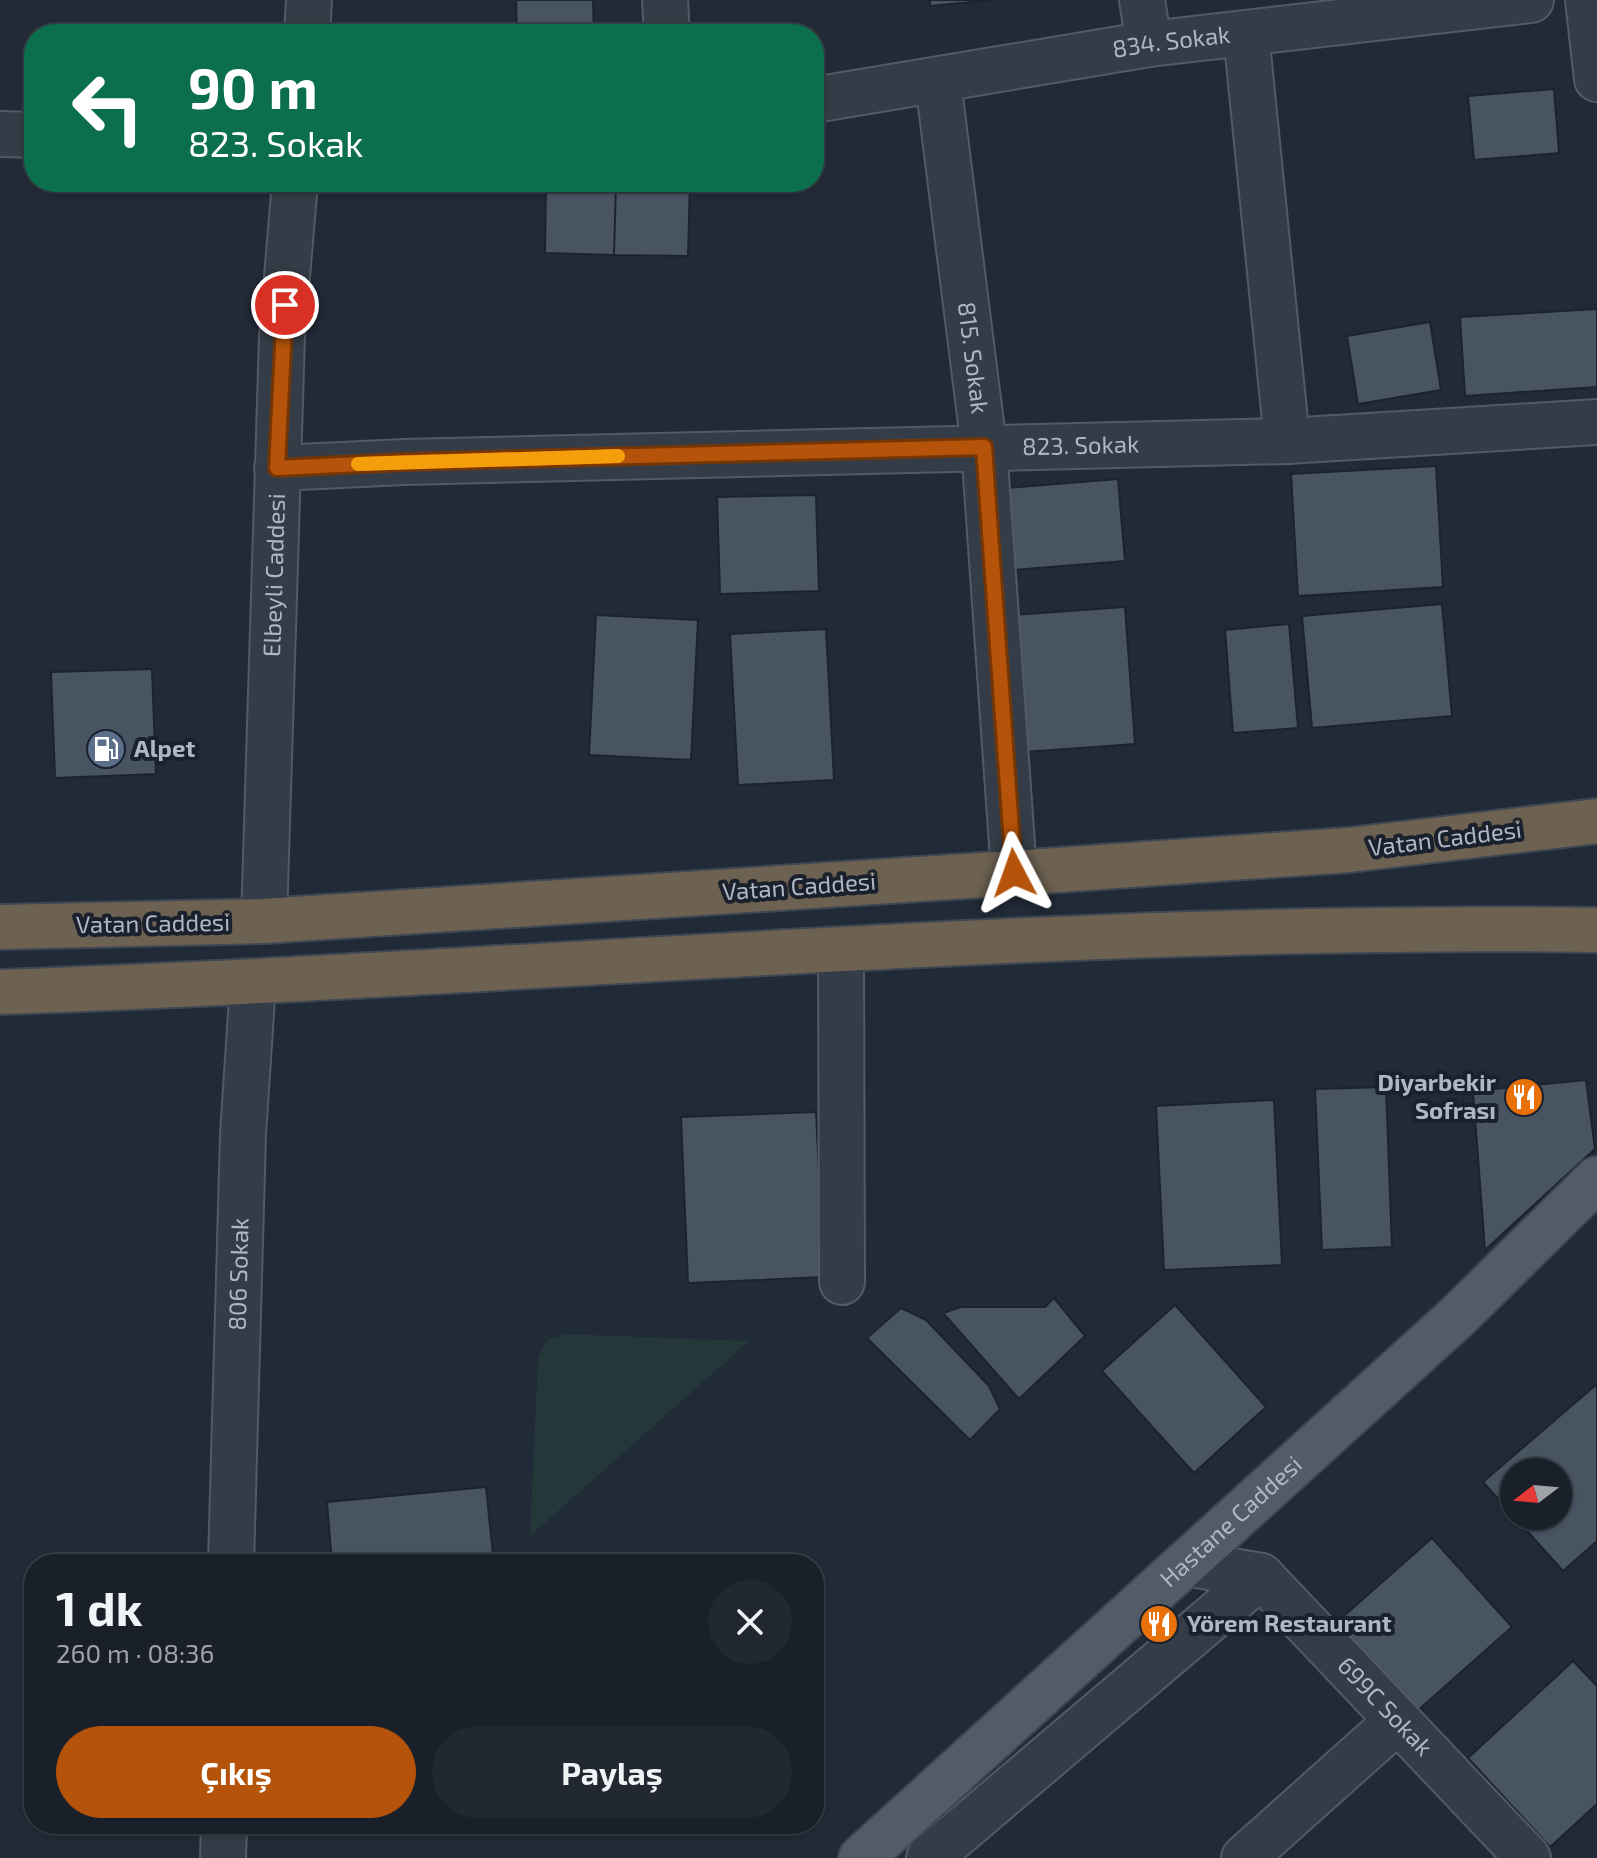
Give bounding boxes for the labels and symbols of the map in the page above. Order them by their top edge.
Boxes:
street label: 834. Sokak [1110,19,1231,63]
pin [251,271,319,339]
street label: 815. Sokak [953,300,996,415]
street label: 823. Sokak [1022,429,1139,460]
street label: Elbeyli Caddesi [256,493,290,657]
fuel station icon: Alpet [85,728,127,770]
place label: Alpet [134,733,195,762]
street label: Vatan Caddesi [1367,814,1523,861]
position arrow [972,831,1056,915]
street label: Vatan Caddesi [721,866,877,905]
street label: Vatan Caddesi [76,907,230,938]
place label: Diyarbekir Sofrası [1378,1067,1497,1124]
restaurant icon: Diyarbekir Sofrası [1503,1076,1545,1118]
street label: 806 Sokak [222,1217,254,1331]
street label: Hastane Caddesi [1153,1449,1307,1593]
north arrow [1500,1458,1572,1530]
restaurant icon: Yörem Restaurant [1138,1603,1180,1645]
place label: Yörem Restaurant [1187,1608,1392,1637]
street label: 699C Sokak [1332,1650,1439,1761]

